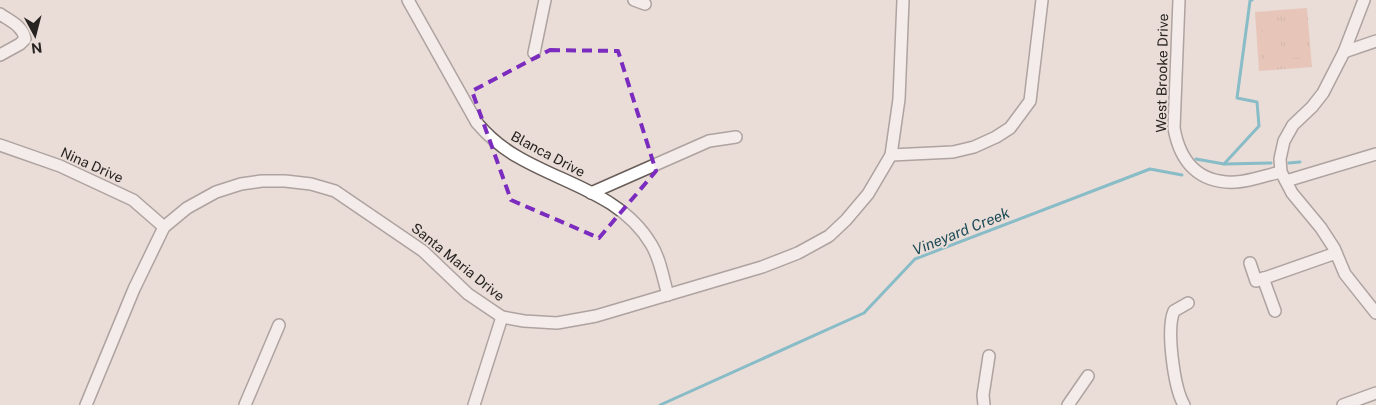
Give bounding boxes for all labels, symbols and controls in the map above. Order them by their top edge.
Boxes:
north arrow [10,10,60,60]
street label: West Brooke Drive [1153,13,1171,133]
text: N [30,39,43,57]
street label: Blanca Drive [508,128,588,180]
street label: Nina Drive [58,144,126,186]
water label: Vineyard Creek [910,203,1013,258]
street label: Santa Maria Drive [408,220,508,304]

